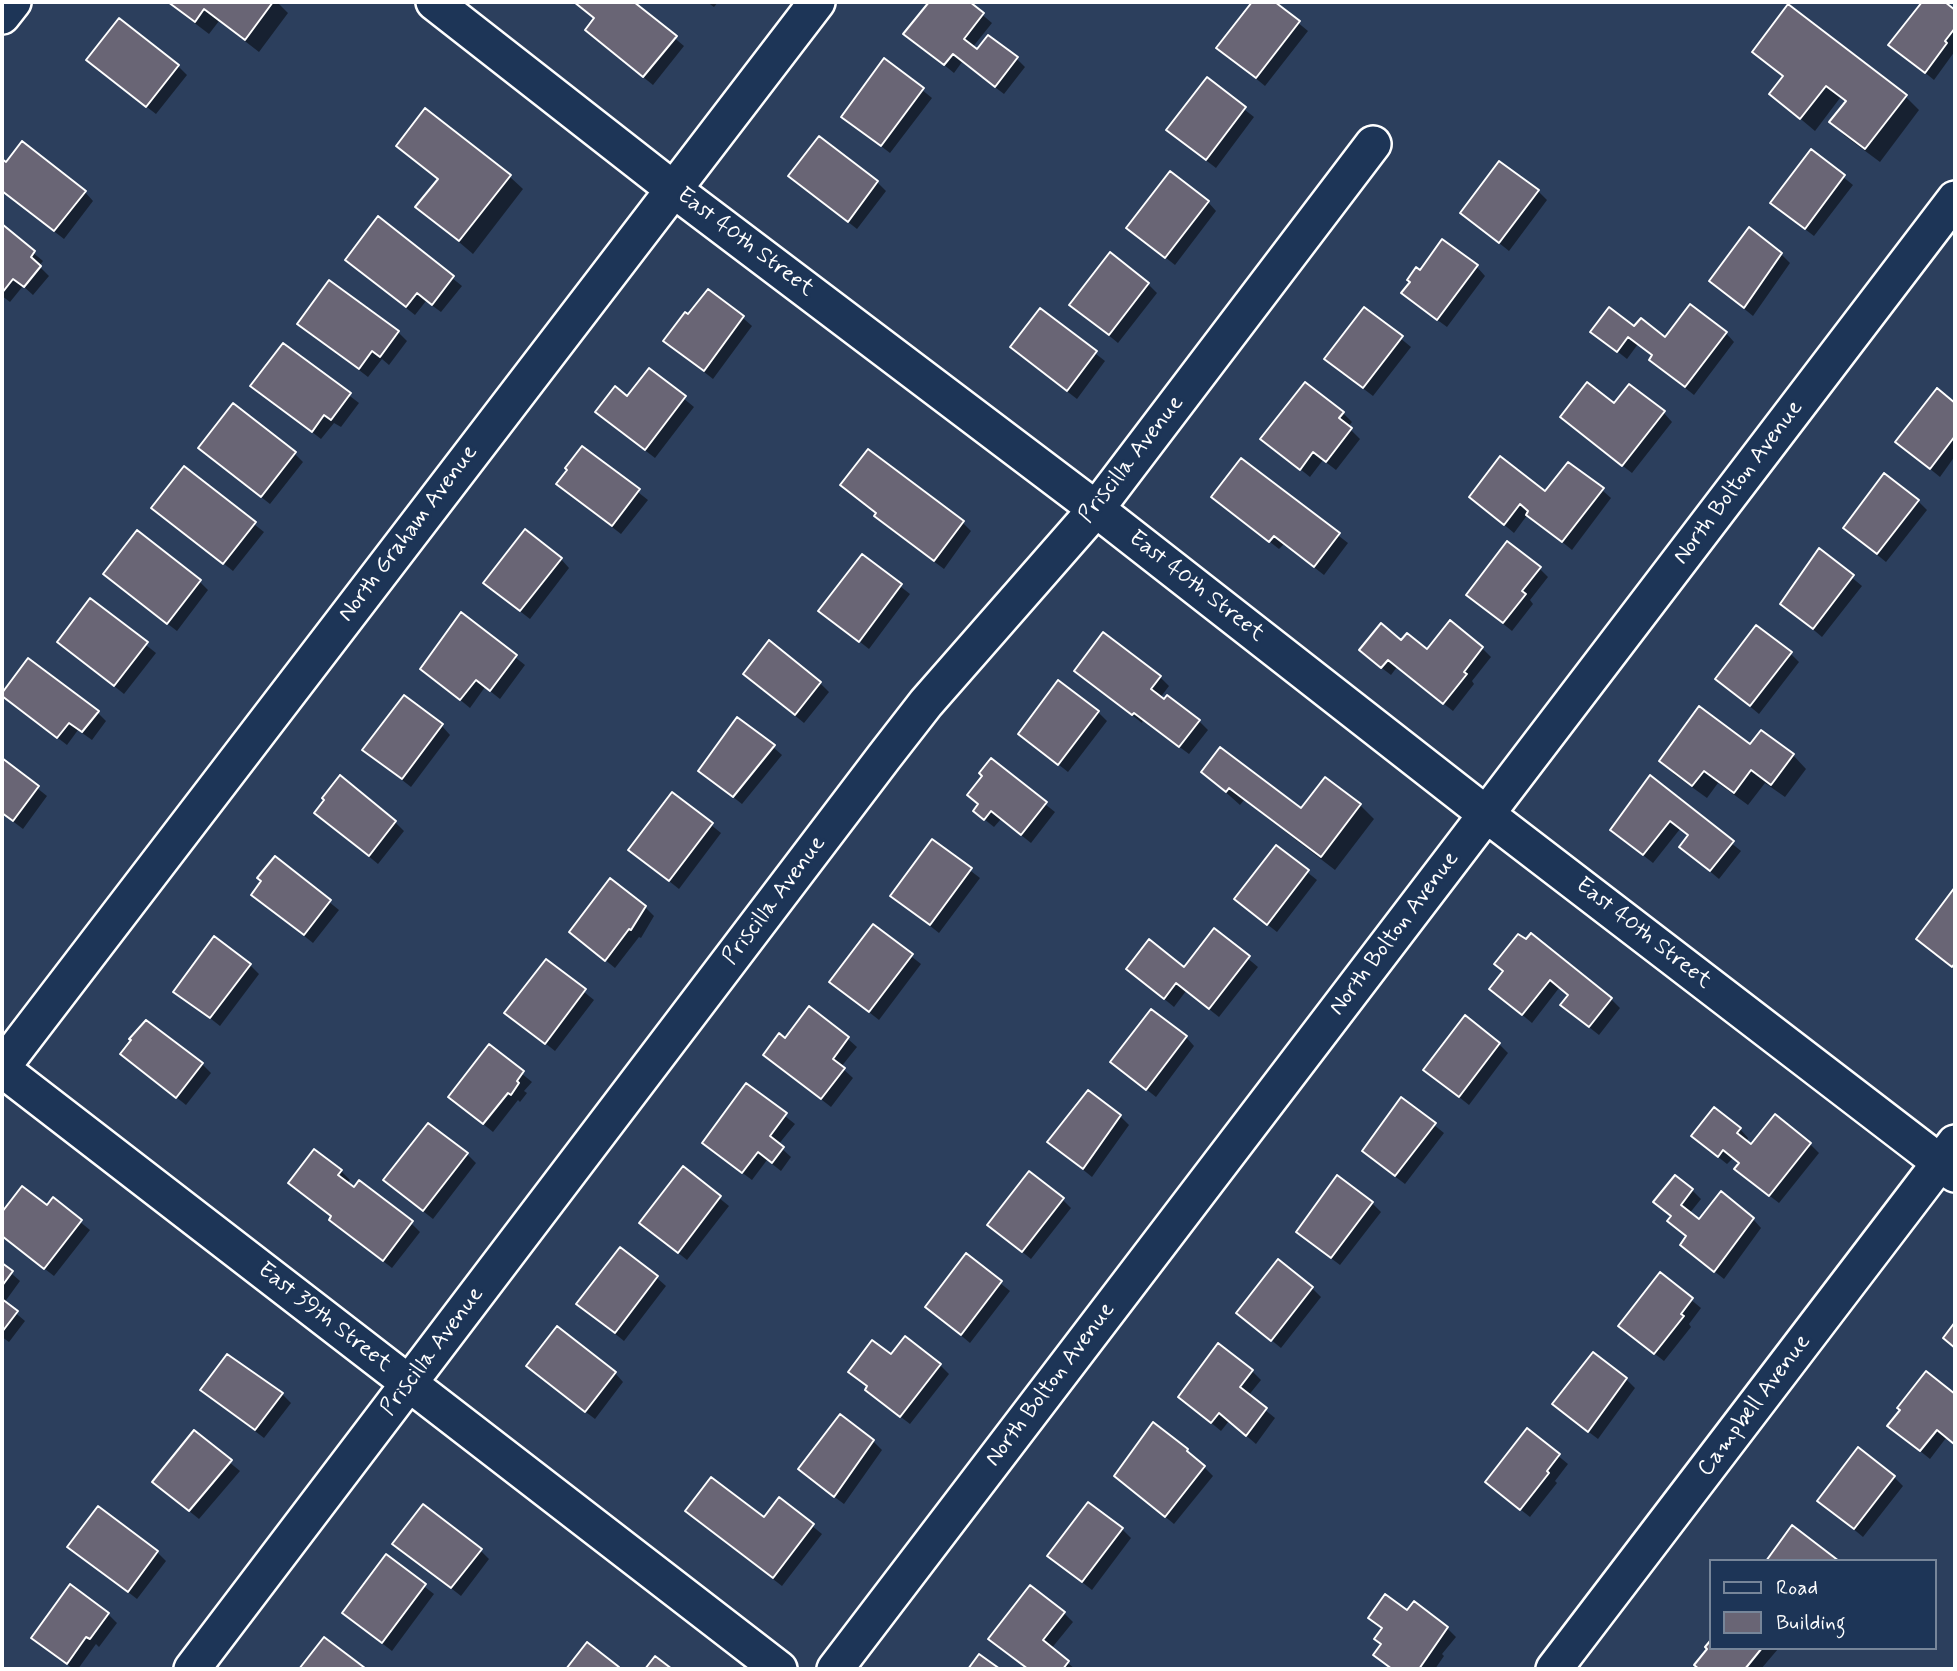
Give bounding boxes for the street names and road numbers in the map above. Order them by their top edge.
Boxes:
street label: East 40th Street [671,182,819,304]
street label: Priscilla Avenue [1074,391,1190,529]
street label: North Bolton Avenue [1668,395,1810,571]
street label: North Graham Avenue [333,440,485,628]
street label: East 40th Street [1123,525,1269,649]
street label: Priscilla Avenue [717,831,833,971]
street label: North Bolton Avenue [1324,846,1466,1022]
street label: East 40th Street [1570,872,1716,996]
street label: East 39th Street [252,1257,396,1379]
street label: Priscilla Avenue [375,1282,491,1422]
street label: North Bolton Avenue [980,1297,1122,1473]
street label: Campbell Avenue [1693,1329,1817,1483]

